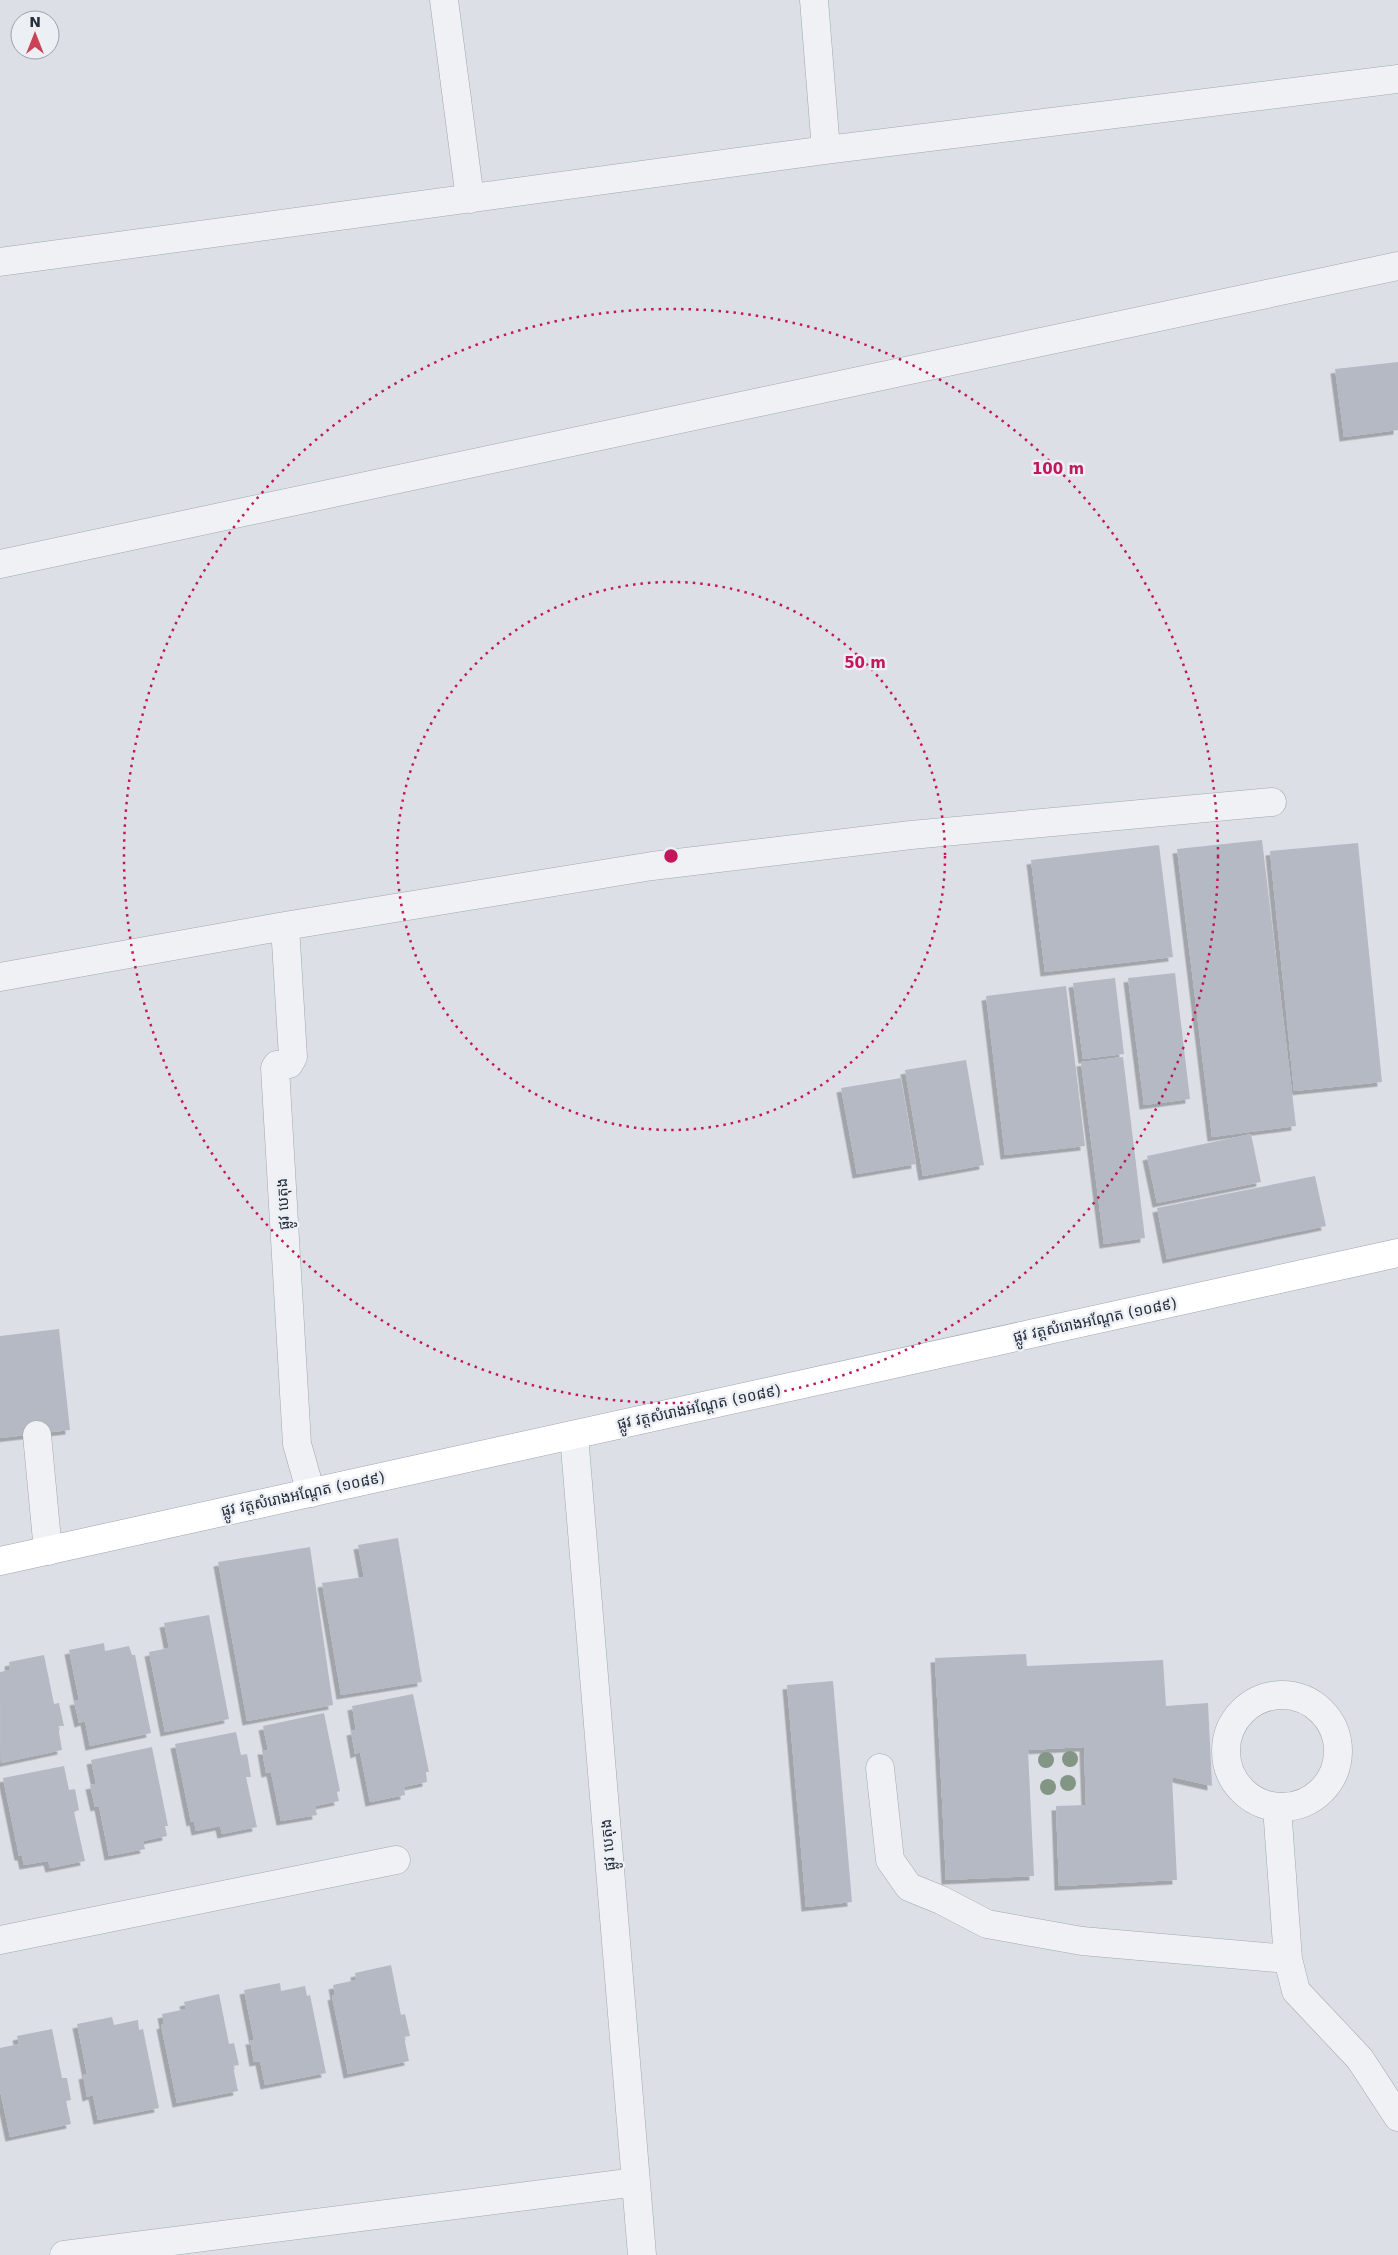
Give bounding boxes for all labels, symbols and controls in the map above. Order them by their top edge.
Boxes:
north arrow [10,10,60,60]
text: N [29,14,41,30]
text: 100 m [1032,460,1084,478]
text: 50 m [844,654,886,672]
centre of rings [662,847,680,865]
street label: ផ្លូវ បេតុង [273,1177,298,1230]
street label: ផ្លូវ វត្តសំរោងអណ្ដែត (១០៨៩) [1011,1294,1180,1351]
street label: ផ្លូវ វត្តសំរោងអណ្ដែត (១០៨៩) [615,1381,784,1438]
street label: ផ្លូវ វត្តសំរោងអណ្ដែត (១០៨៩) [219,1468,388,1525]
street label: ផ្លូវ បេតុង [597,1818,624,1872]

